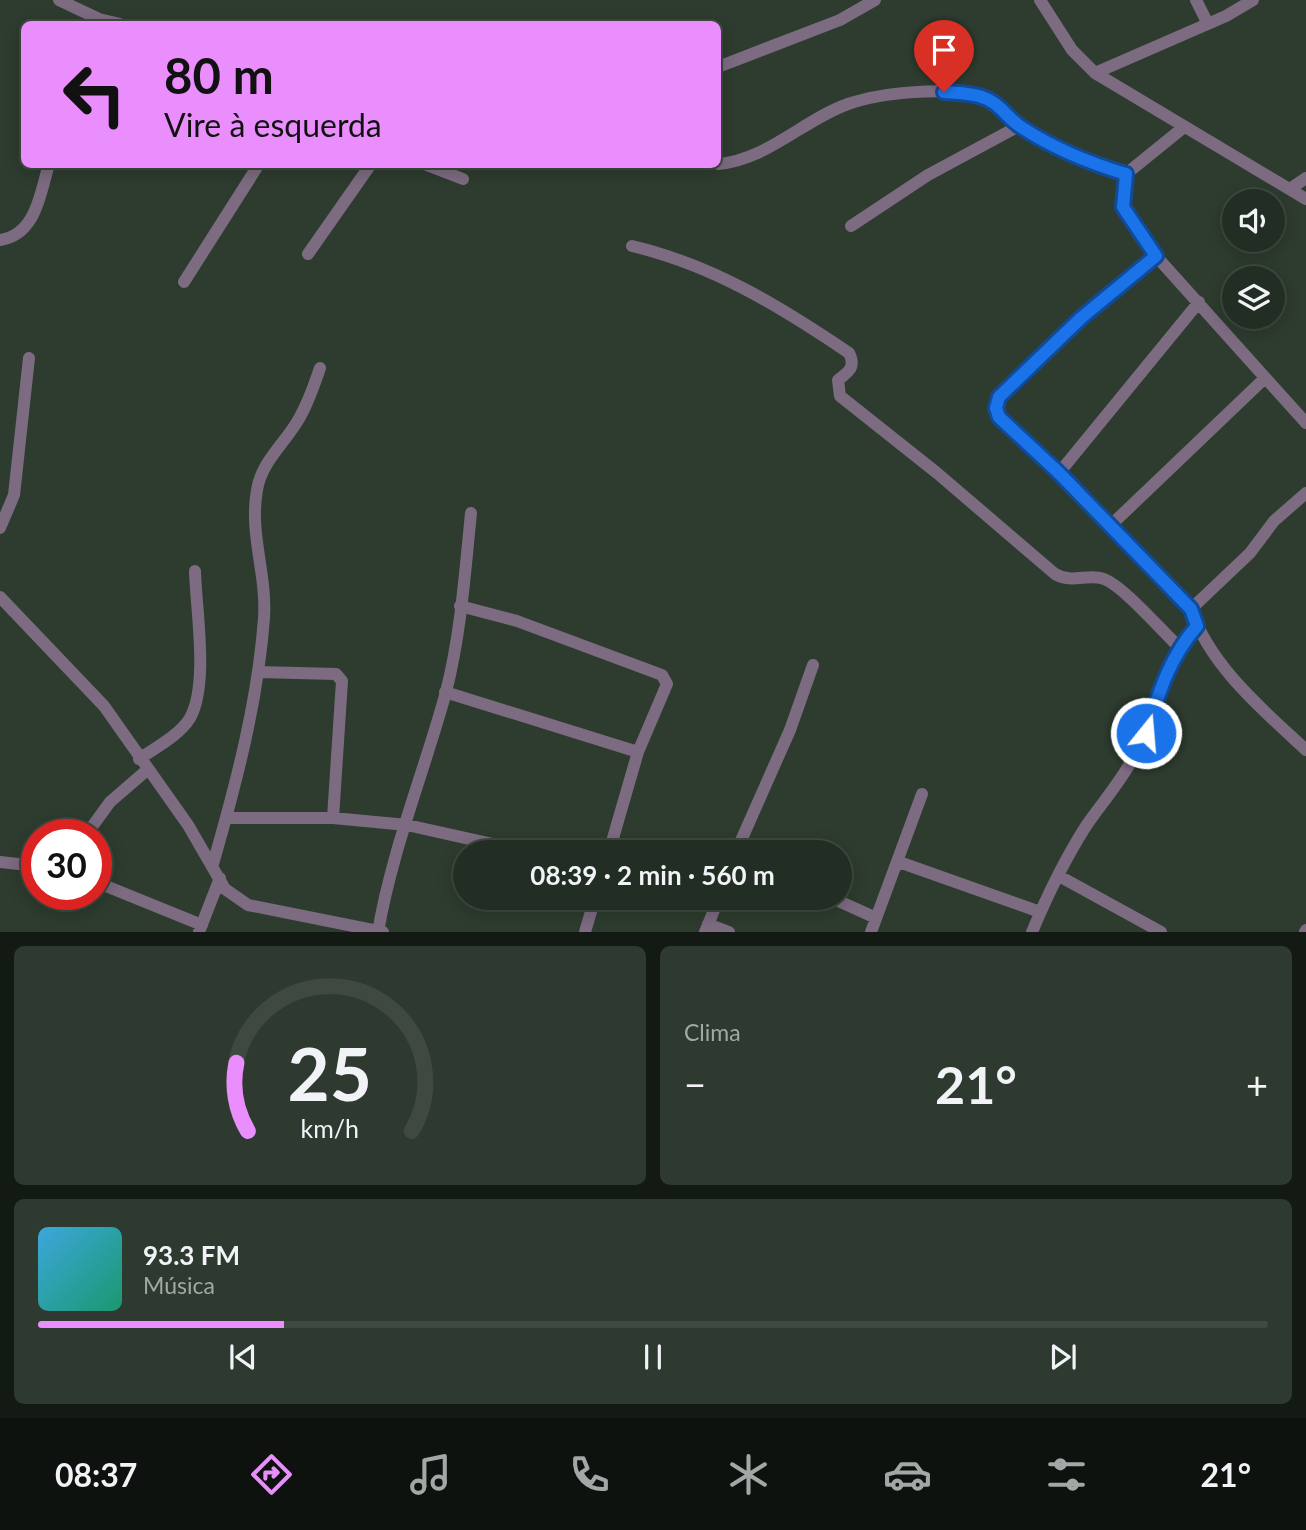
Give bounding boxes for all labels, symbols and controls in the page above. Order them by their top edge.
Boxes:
pin [914,20,974,92]
icon: arrive [925,31,963,69]
text: 80 m [164,46,274,104]
icon: left [49,49,140,140]
text: Vire à esquerda [164,105,382,144]
map controls [1222,189,1285,329]
button: sound [1222,189,1285,252]
button: layers [1222,266,1285,329]
position arrow [1109,696,1183,770]
speed limit sign: 30 [21,819,112,910]
text: 08:39 · 2 min · 560 m [530,859,775,891]
text: Clima [684,1018,741,1046]
text: 25 [288,1030,372,1118]
text: 21° [935,1053,1017,1115]
text: − [684,1061,706,1107]
text: + [1246,1061,1268,1107]
text: km/h [301,1113,359,1143]
text: 93.3 FM [143,1239,240,1271]
text: Música [143,1271,215,1299]
icon: previous [224,1338,262,1376]
icon: pause [634,1338,672,1376]
icon: next [1044,1338,1082,1376]
icon: directions [247,1450,296,1499]
icon: music [406,1450,455,1499]
icon: phone [565,1450,614,1499]
icon: climate [724,1450,773,1499]
icon: car [883,1450,932,1499]
icon: filters [1042,1450,1091,1499]
text: 08:37 [55,1455,137,1494]
text: 21° [1201,1455,1251,1494]

